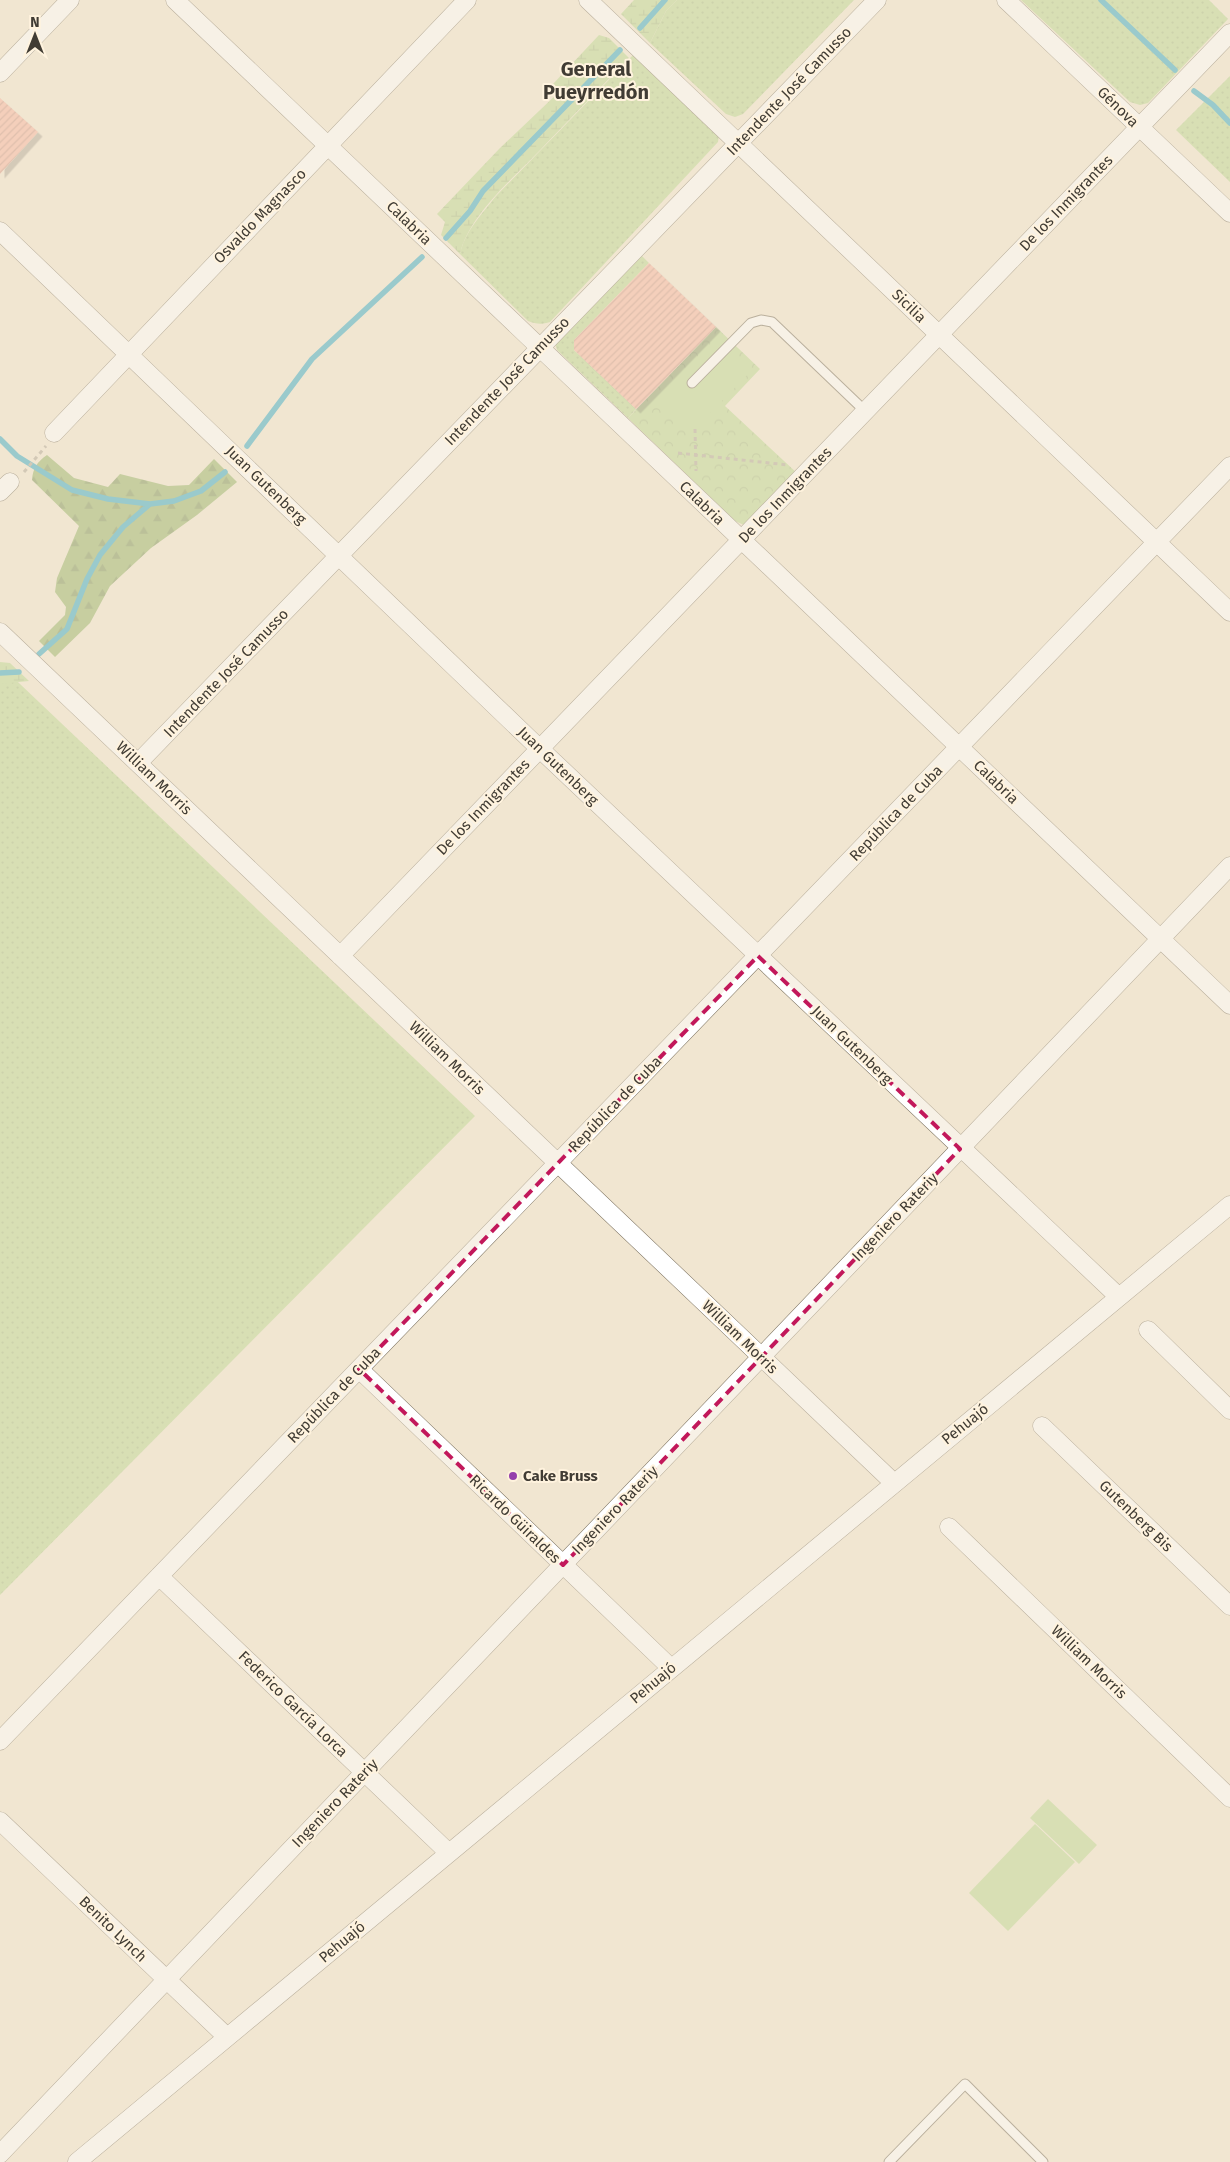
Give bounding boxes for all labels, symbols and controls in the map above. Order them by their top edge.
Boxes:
north arrow [10,10,60,60]
text: N [30,14,40,31]
street label: Intendente José Camusso [723,23,855,159]
district label: General Pueyrredón [543,57,649,104]
street label: Génova [1094,83,1142,131]
street label: De los Inmigrantes [1016,151,1116,255]
street label: Osvaldo Magnasco [210,165,310,267]
street label: Calabria [383,197,435,249]
street label: Sicilia [888,285,930,327]
street label: Intendente José Camusso [441,313,573,449]
street label: Juan Gutenberg [222,442,310,528]
street label: De los Inmigrantes [735,443,835,547]
street label: Calabria [676,477,728,529]
street label: Intendente José Camusso [160,605,292,741]
street label: Juan Gutenberg [514,723,602,809]
street label: William Morris [113,738,195,818]
street label: De los Inmigrantes [433,755,533,859]
street label: Calabria [970,756,1022,808]
street label: República de Cuba [846,761,946,865]
street label: Juan Gutenberg [808,1002,896,1088]
street label: William Morris [406,1018,488,1098]
street label: República de Cuba [565,1052,665,1156]
street label: Ingeniero Rateriy [848,1169,942,1265]
street label: William Morris [699,1297,781,1377]
street label: República de Cuba [284,1343,384,1447]
street label: Pehuajó [938,1400,992,1448]
street label: Ingeniero Rateriy [568,1462,662,1558]
place label: Cake Bruss [523,1467,598,1485]
marker: Cake Bruss [507,1470,519,1482]
street label: Ricardo Güiraldes [466,1471,564,1567]
street label: Gutenberg Bis [1096,1476,1176,1556]
street label: William Morris [1048,1622,1130,1702]
street label: Federico García Lorca [235,1647,351,1761]
street label: Pehuajó [626,1658,680,1708]
street label: Ingeniero Rateriy [288,1755,382,1851]
street label: Benito Lynch [76,1892,150,1966]
street label: Pehuajó [315,1917,369,1967]

